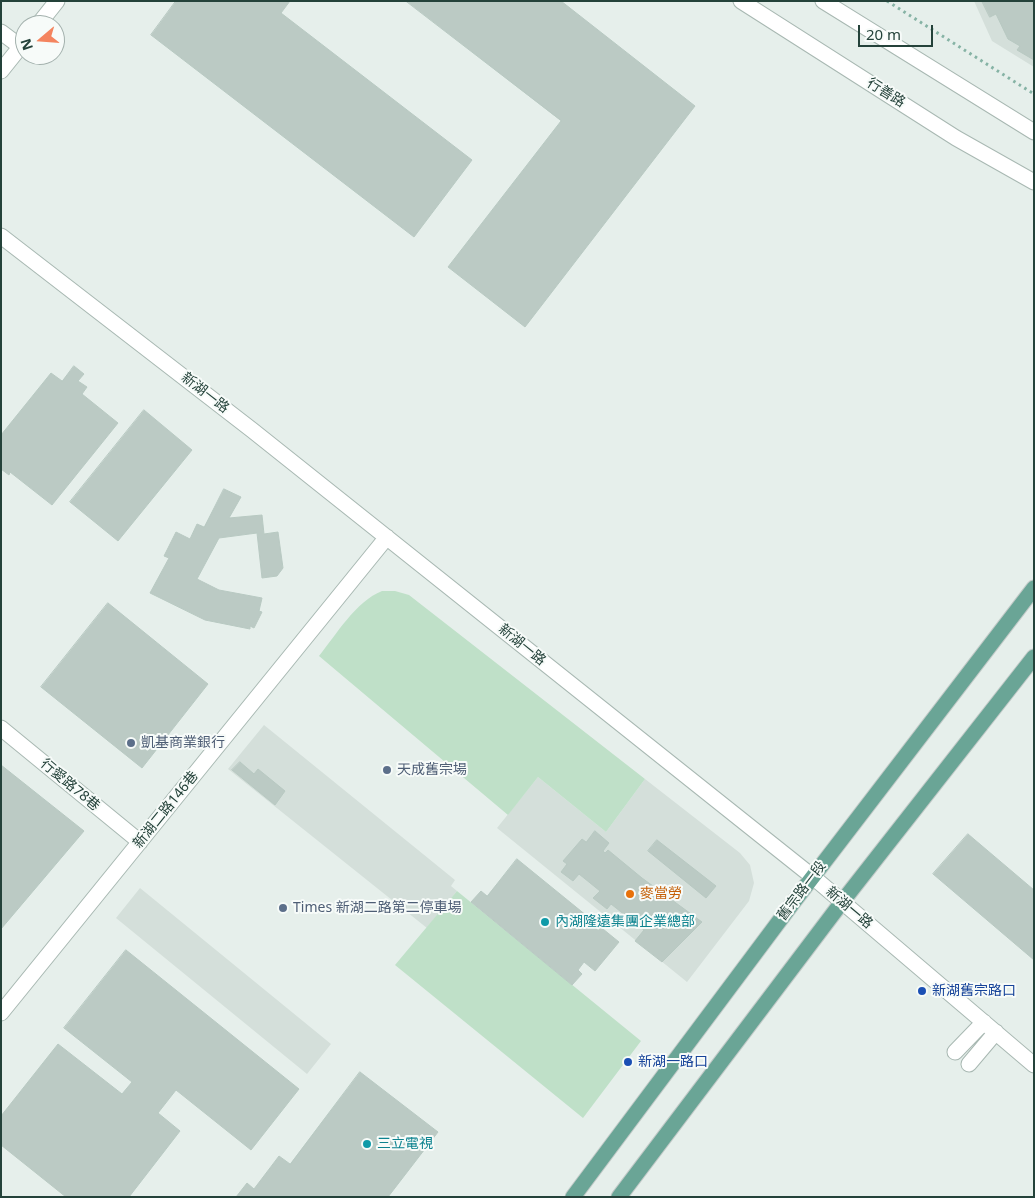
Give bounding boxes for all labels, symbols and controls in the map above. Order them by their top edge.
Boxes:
north arrow [15,15,65,65]
scale bar [860,15,935,47]
text: 20 m [866,24,901,44]
text: N [15,36,37,53]
street label: 行善路 [864,75,908,111]
street label: 新湖一路 [178,369,232,417]
street label: 新湖一路 [495,621,549,669]
place label: 凱基商業銀行 [141,735,225,751]
marker: 凱基商業銀行 [125,737,137,749]
street label: 行愛路78巷 [37,755,103,815]
place label: 天成舊宗場 [397,762,467,778]
marker: 天成舊宗場 [381,764,393,776]
street label: 新湖二路146巷 [130,768,202,852]
street label: 舊宗路一段 [774,858,830,924]
street label: 新湖一路 [822,884,876,932]
place label: 麥當勞 [640,886,682,902]
marker: 麥當勞 [624,888,636,900]
place label: Times 新湖二路第二停車場 [293,900,462,916]
marker: Times 新湖二路第二停車場 [277,902,289,914]
place label: 內湖隆遠集團企業總部 [555,914,695,930]
marker: 內湖隆遠集團企業總部 [539,916,551,928]
place label: 新湖舊宗路口 [932,983,1016,999]
marker: 新湖舊宗路口 [916,985,928,997]
place label: 新湖一路口 [638,1054,708,1070]
marker: 新湖一路口 [622,1056,634,1068]
place label: 三立電視 [377,1136,433,1152]
marker: 三立電視 [361,1138,373,1150]

